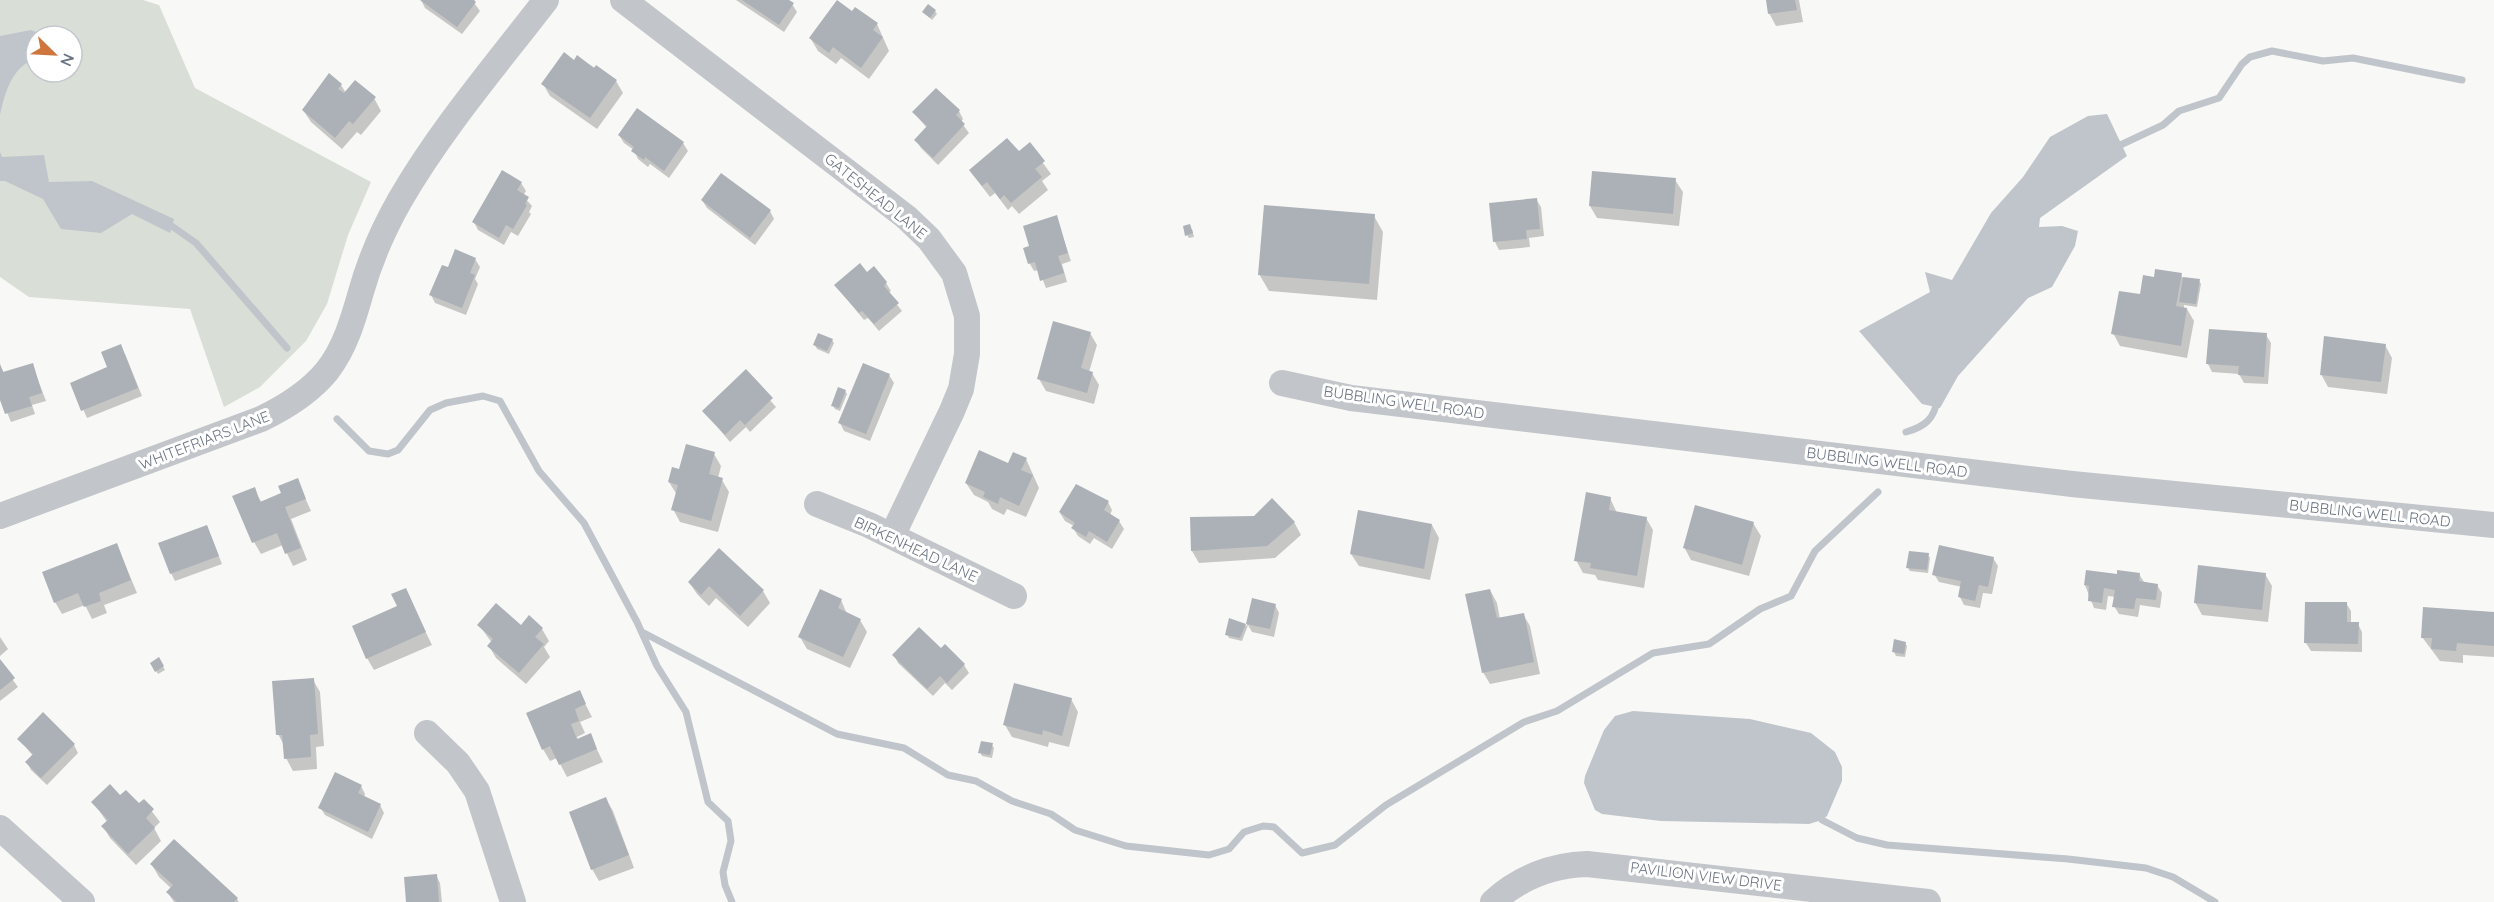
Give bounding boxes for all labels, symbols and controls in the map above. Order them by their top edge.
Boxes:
north arrow [24,24,84,84]
text: N [56,51,79,70]
street label: GATESHEAD LANE [821,149,931,243]
street label: BUBBLING WELL ROAD [1322,381,1486,423]
street label: WHITEFRIARS LANE [136,406,272,474]
street label: BUBBLING WELL ROAD [1805,443,1969,481]
street label: BUBBLING WELL ROAD [2288,495,2452,531]
street label: BIRKENHEAD LANE [851,512,981,586]
street label: PAVILION VIEW DRIVE [1629,857,1783,895]

